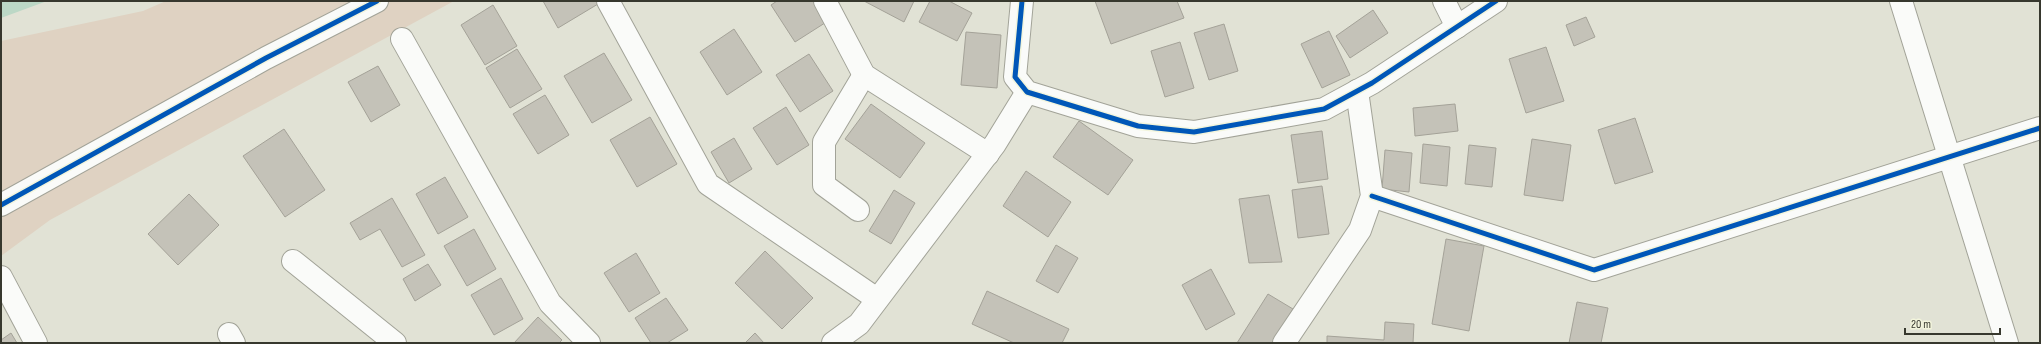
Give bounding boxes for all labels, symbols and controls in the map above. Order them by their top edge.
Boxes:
scale bar [1905,310,2000,336]
text: 20 m [1911,317,1931,332]

